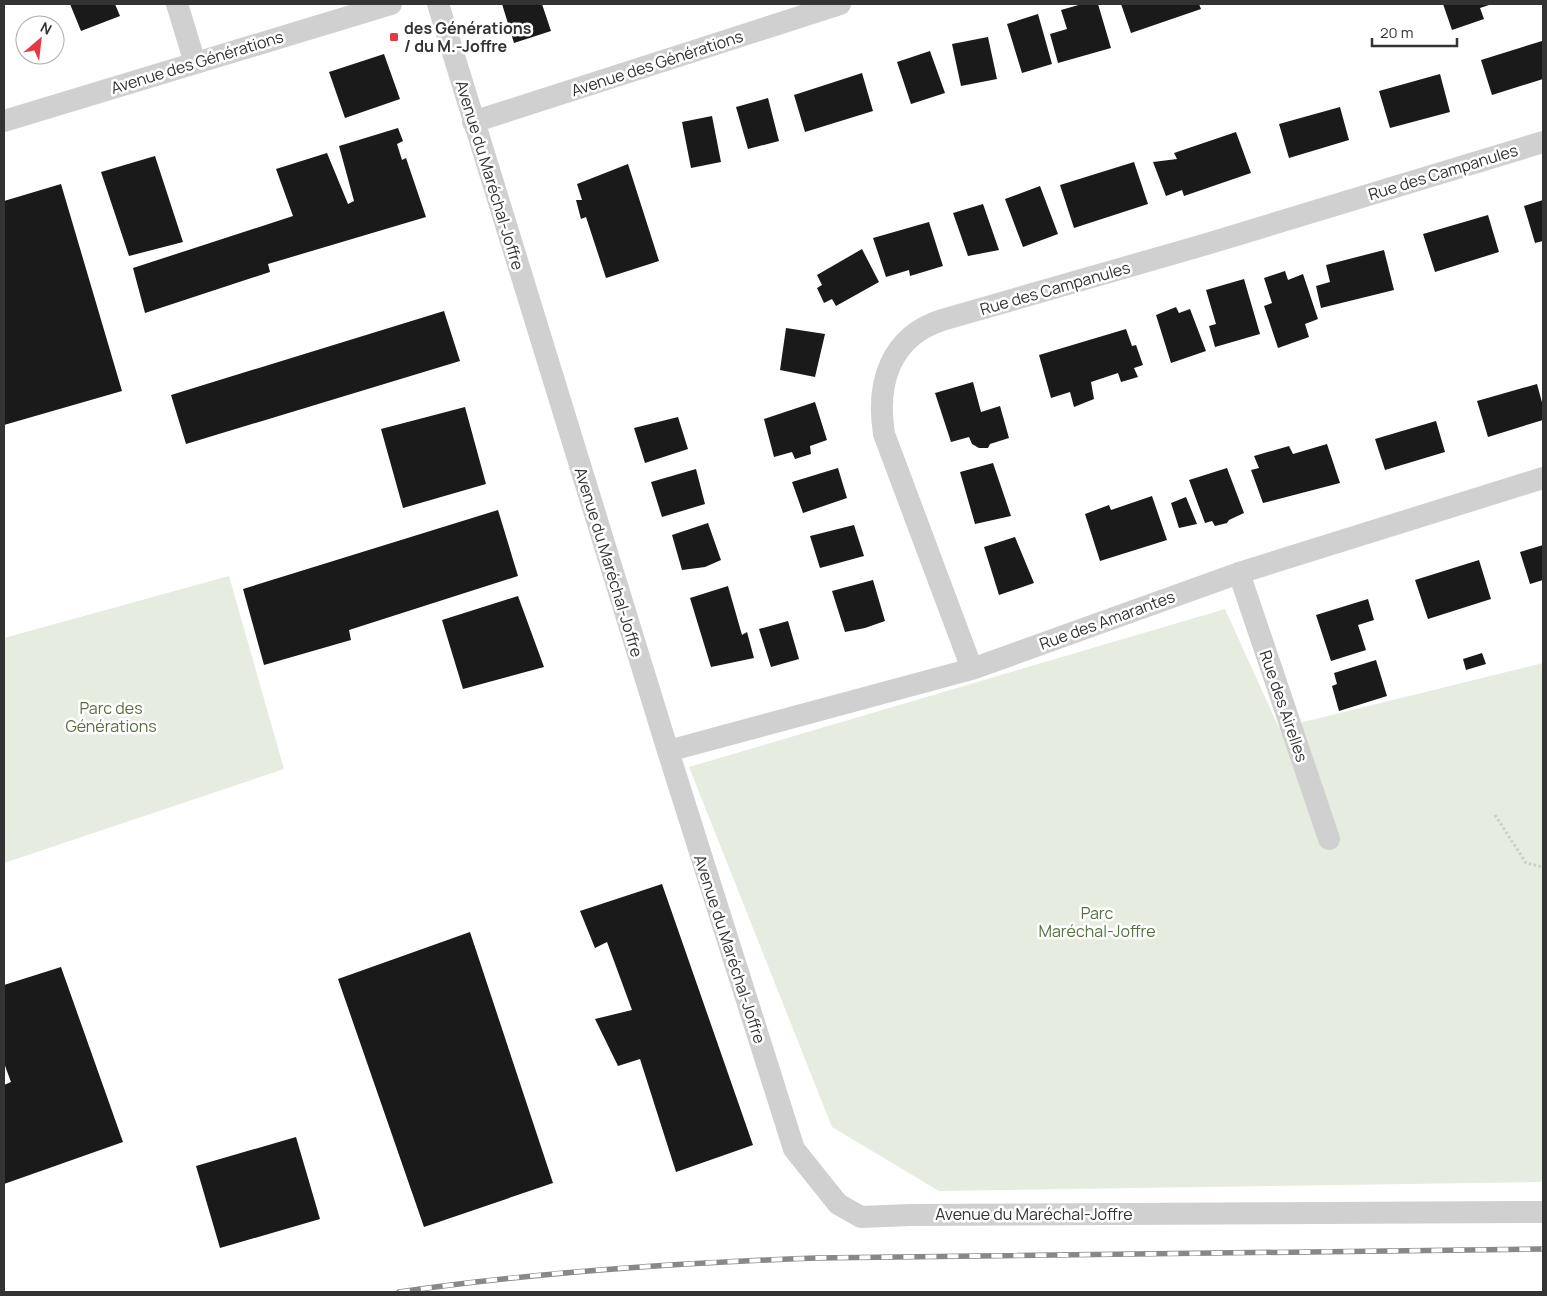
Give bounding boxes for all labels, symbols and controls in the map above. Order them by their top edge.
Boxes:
north arrow [15,15,65,65]
scale bar [1372,15,1457,47]
text: N [37,17,55,39]
place label: des Générations / du M.-Joffre [404,17,532,57]
text: 20 m [1380,22,1413,43]
street label: Avenue des Générations [108,25,286,99]
street label: Avenue des Générations [568,25,746,101]
marker: des Générations / du M.-Joffre [388,31,400,43]
street label: Avenue du Maréchal-Joffre [451,77,529,273]
street label: Rue des Campanules [1366,139,1520,205]
street label: Rue des Campanules [977,256,1133,320]
street label: Avenue du Maréchal-Joffre [570,464,648,660]
street label: Rue des Amarantes [1036,585,1178,655]
street label: Rue des Airelles [1255,647,1313,765]
park label: Parc des Générations [65,697,157,737]
street label: Avenue du Maréchal-Joffre [689,852,771,1046]
park label: Parc Maréchal-Joffre [1038,902,1156,942]
street label: Avenue du Maréchal-Joffre [935,1203,1133,1225]

